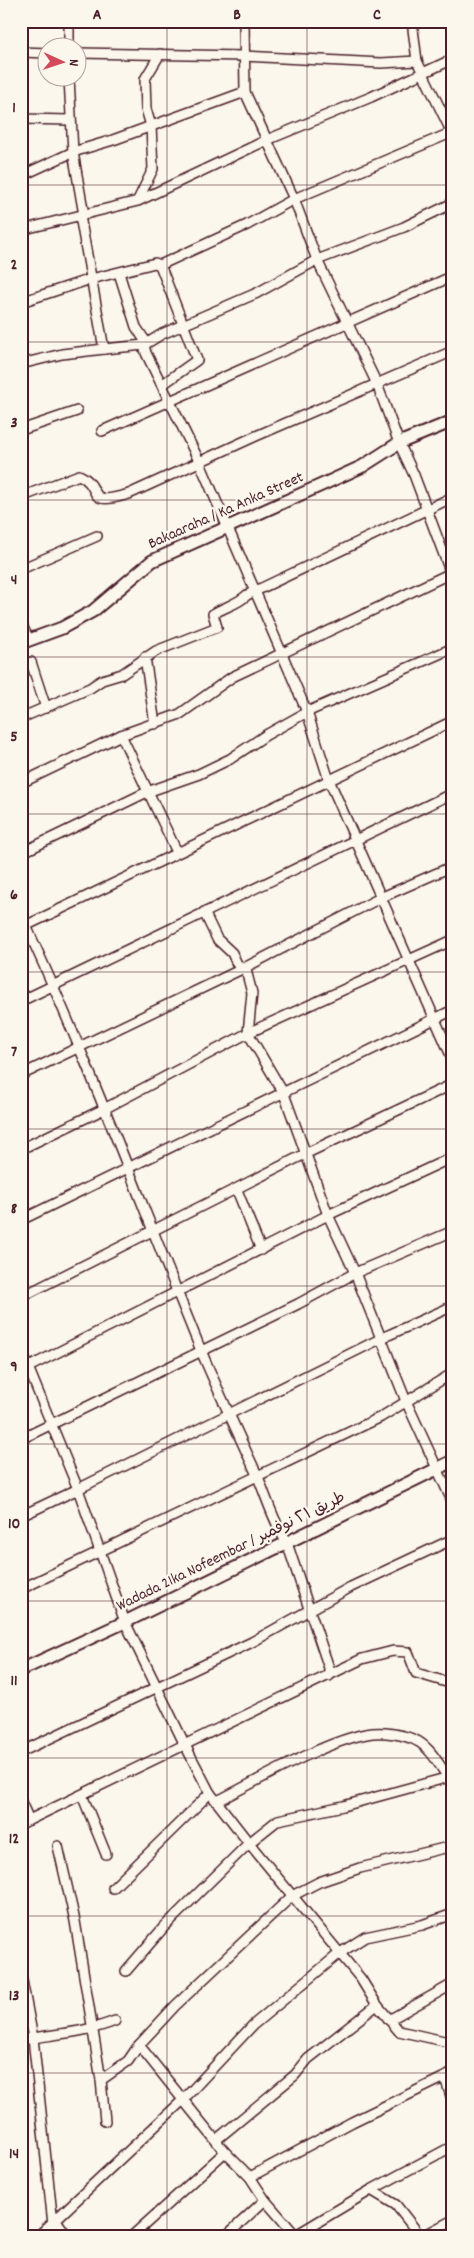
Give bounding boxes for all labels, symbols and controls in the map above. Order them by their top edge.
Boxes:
text: A [93,4,102,27]
text: B [233,4,241,27]
text: C [373,4,381,27]
north arrow [38,38,88,88]
text: N [63,59,83,67]
text: 1 [12,97,16,120]
text: 2 [11,254,18,277]
text: 3 [10,412,18,435]
street label: Bakaaraha / Ka Anka Street [145,466,308,556]
text: 4 [11,569,17,592]
text: 5 [10,726,18,749]
text: 6 [10,884,18,907]
text: 7 [11,1041,17,1064]
text: 8 [11,1198,18,1221]
text: 9 [10,1356,18,1379]
street label: Wadada 21ka Nofeembar / طريق ٢١ نوفمبر [113,1486,349,1618]
text: 10 [8,1513,20,1536]
text: 11 [10,1670,18,1693]
text: 12 [9,1828,19,1851]
text: 13 [9,1985,19,2008]
text: 14 [9,2143,19,2166]

